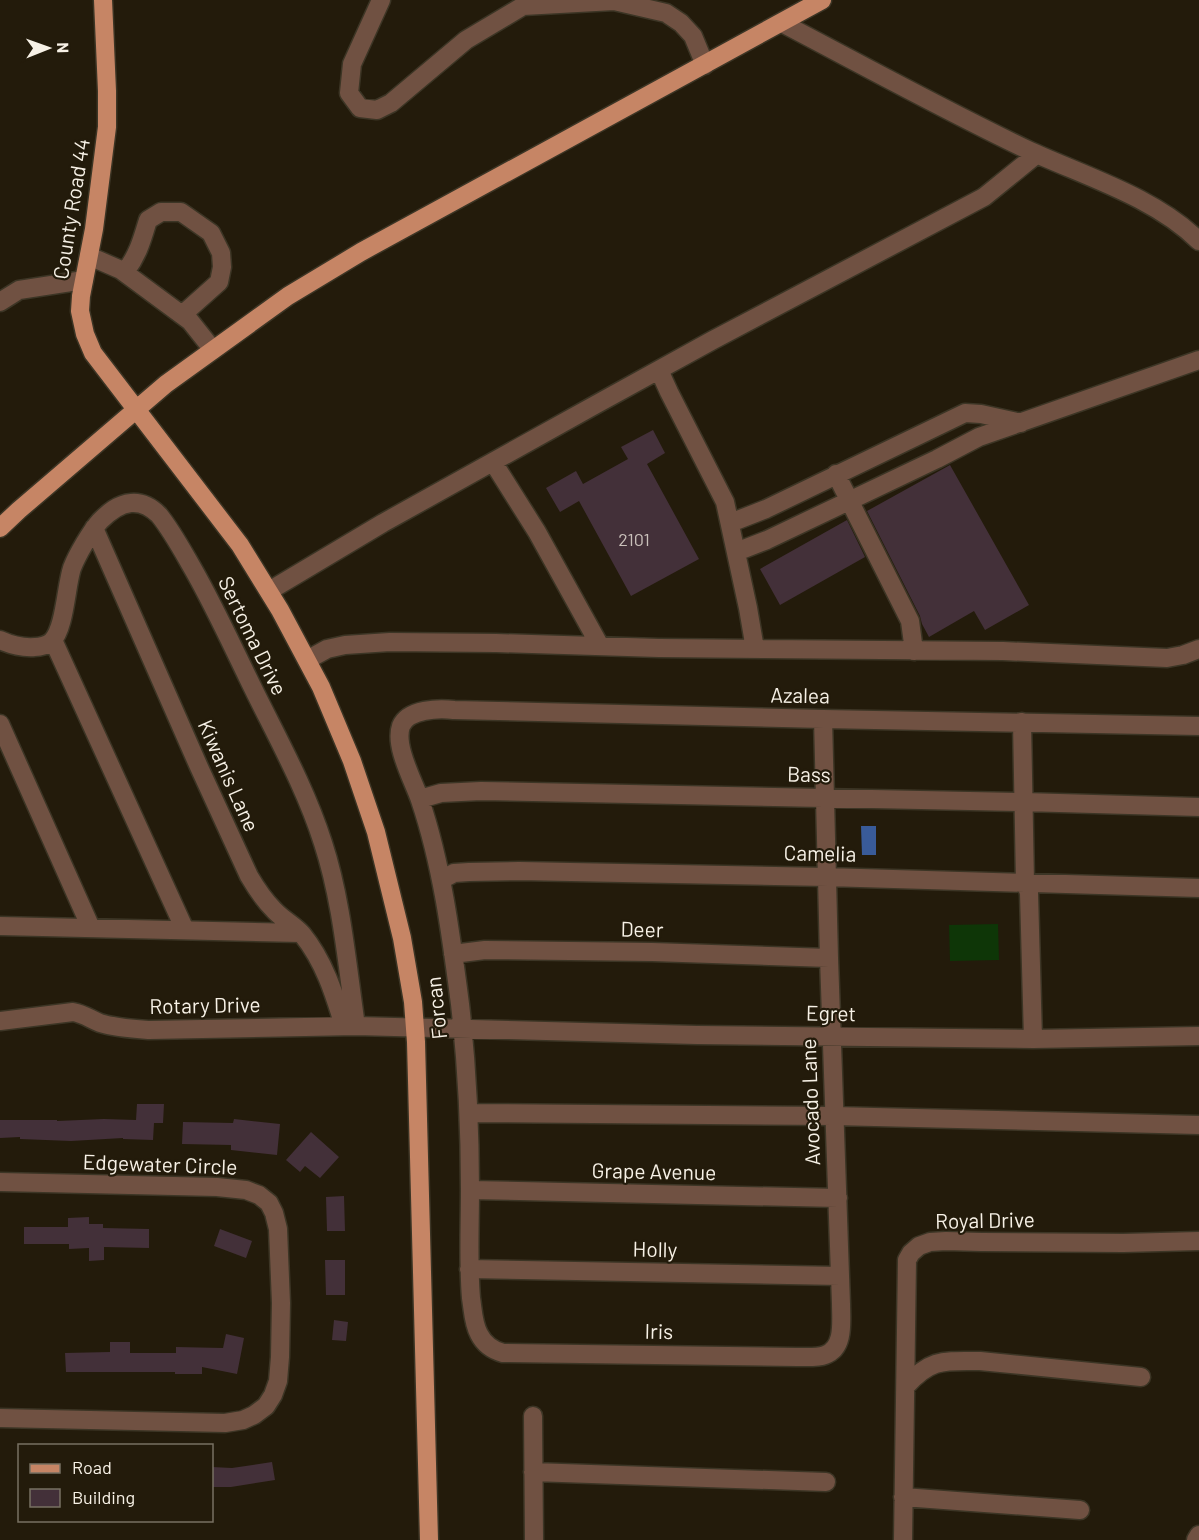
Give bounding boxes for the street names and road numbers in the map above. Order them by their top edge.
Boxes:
street label: County Road 44 [47,137,94,281]
street label: Sertoma Drive [214,572,293,699]
street label: Azalea [770,681,830,708]
street label: Kiwanis Lane [194,716,265,835]
street label: Bass [787,761,831,786]
street label: Camelia [783,839,857,866]
street label: Deer [620,916,664,941]
street label: Forcan [420,975,451,1041]
street label: Rotary Drive [149,991,261,1018]
street label: Egret [806,1000,856,1025]
street label: Avocado Lane [795,1038,824,1166]
street label: Edgewater Circle [82,1148,238,1179]
street label: Grape Avenue [591,1157,717,1184]
street label: Royal Drive [935,1206,1035,1233]
street label: Holly [633,1236,678,1261]
street label: Iris [645,1318,674,1343]

